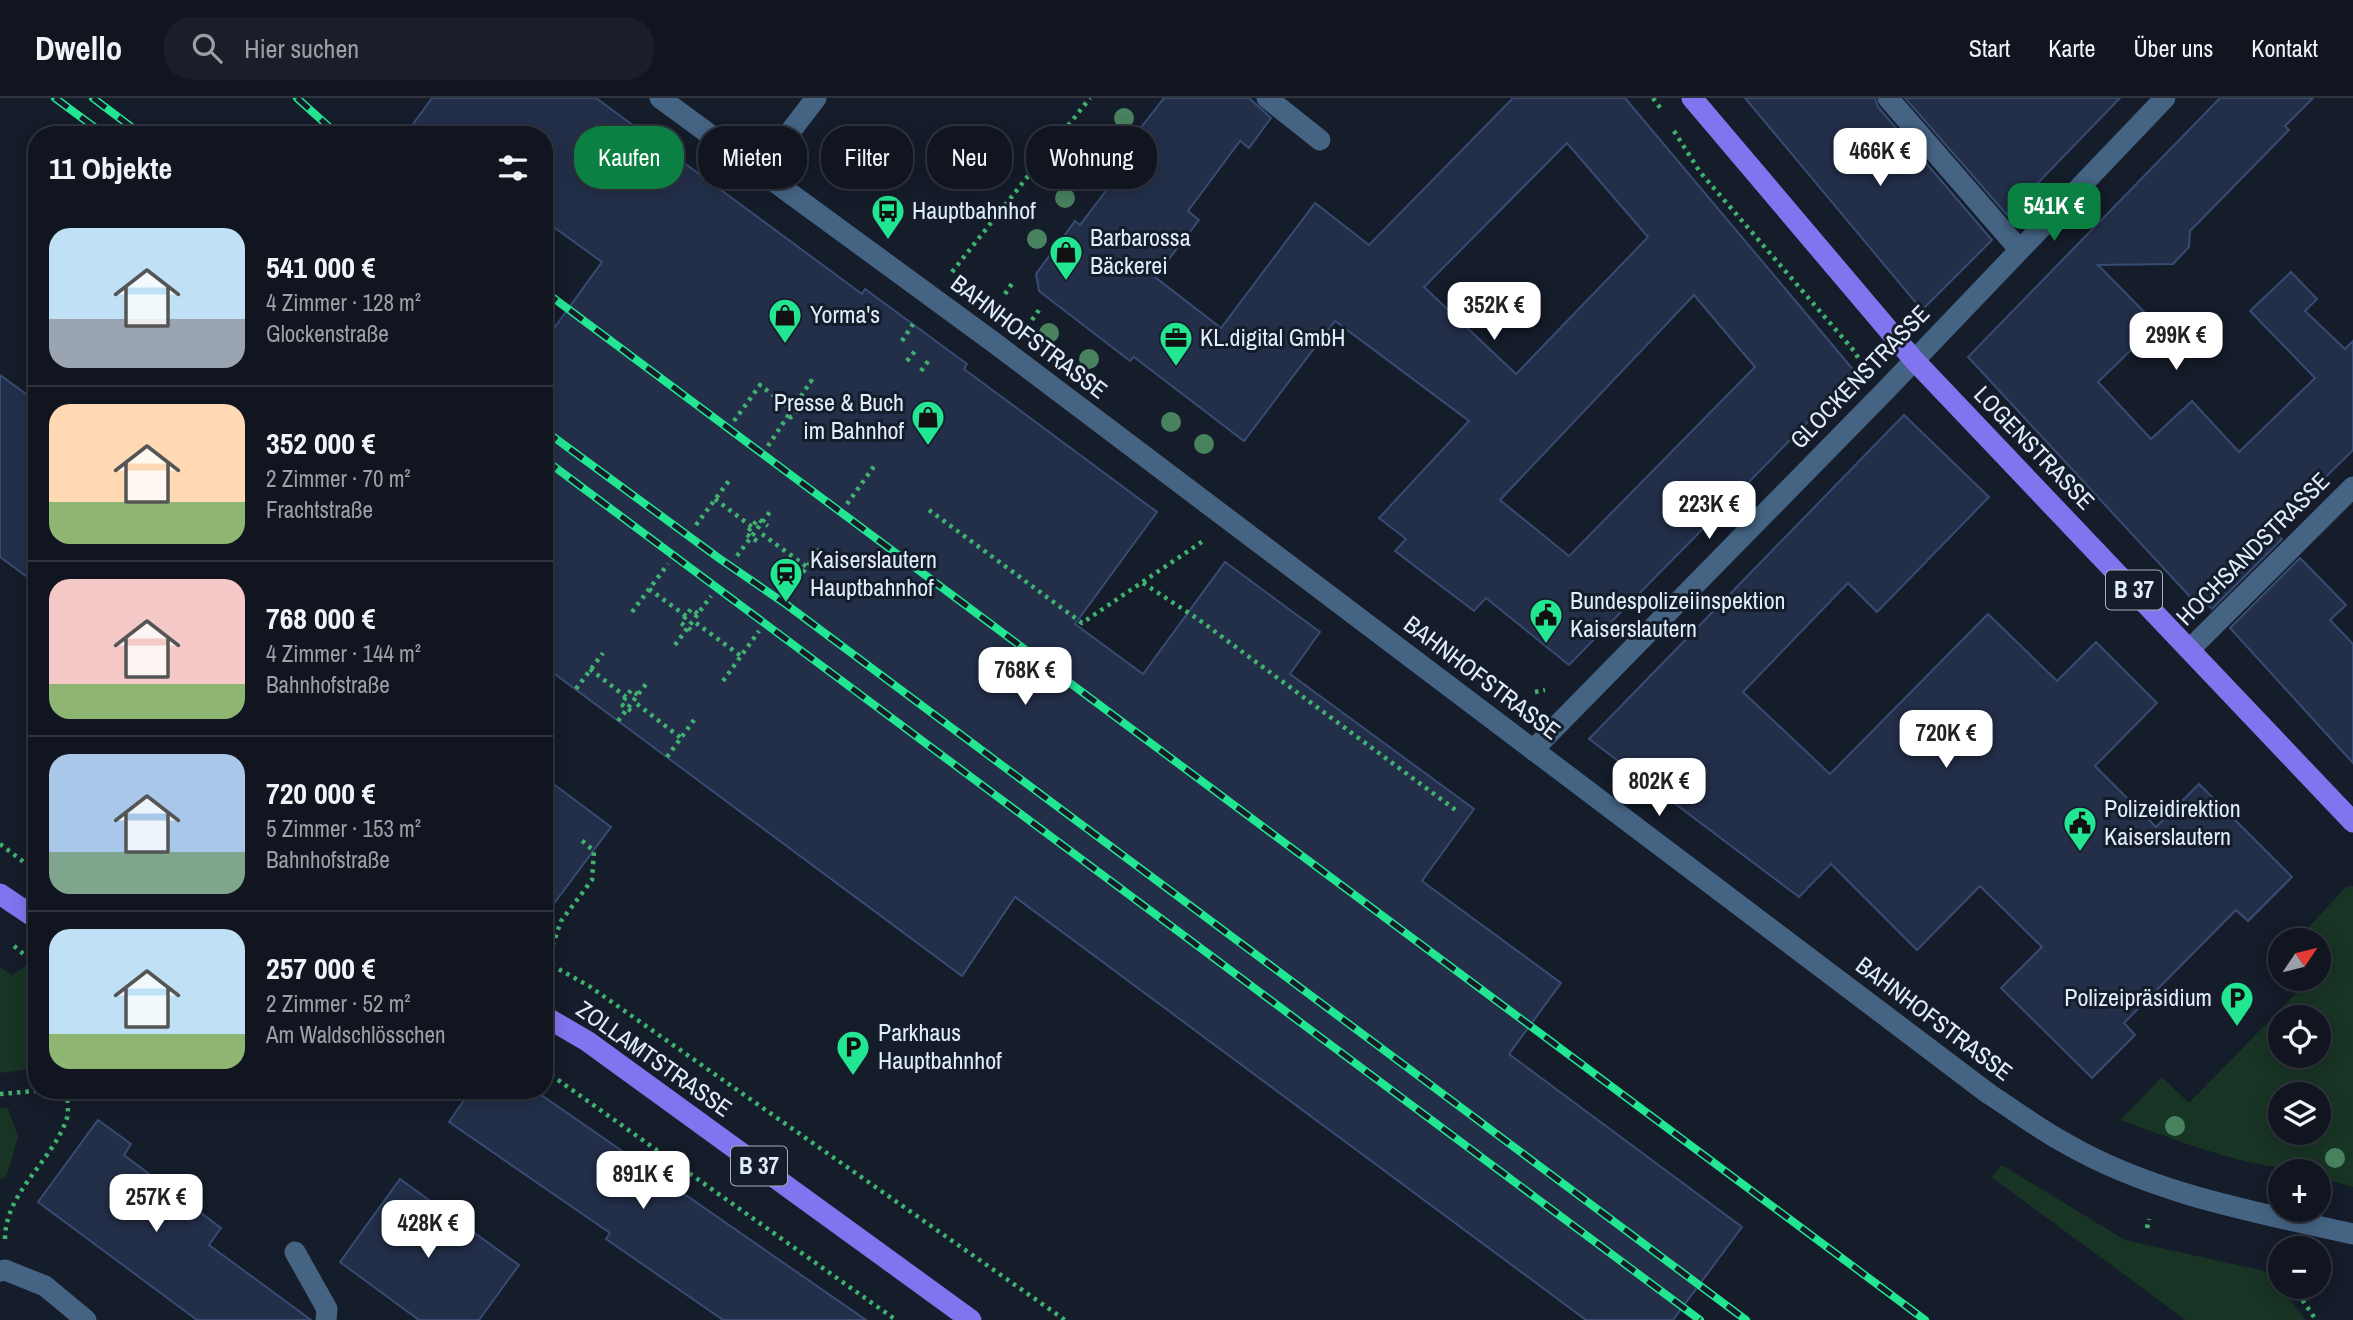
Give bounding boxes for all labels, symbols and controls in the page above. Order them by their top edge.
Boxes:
search box [164,17,654,80]
text: Dwello [35,26,122,70]
icon: search [188,29,226,67]
text: Hier suchen [244,31,359,66]
text: Start [1969,32,2010,64]
text: Karte [2048,32,2095,64]
text: Über uns [2133,32,2213,64]
text: Kontakt [2251,32,2318,64]
chip: Kaufen [574,126,684,189]
chip: Mieten [698,126,807,189]
chip: Filter [821,126,913,189]
chip: Neu [927,126,1012,189]
chip: Wohnung [1026,126,1157,189]
pin: 466K € [1823,129,1937,188]
text: 466K € [1850,135,1910,166]
text: 11 Objekte [49,148,172,188]
icon: filters [494,149,532,187]
pin: 541K € [1997,184,2111,243]
text: 541K € [2024,190,2084,221]
bus stop icon: Hauptbahnhof [869,192,907,241]
place label: Hauptbahnhof [912,194,1036,226]
place label: Barbarossa Bäckerei [1090,221,1191,281]
shop icon: Barbarossa Bäckerei [1047,233,1085,282]
text: 541 000 € [266,247,375,287]
icon: home [105,256,189,340]
street label: BAHNHOFSTRASSE [945,267,1114,406]
pin: 352K € [1437,282,1551,342]
text: 4 Zimmer · 128 m² [266,287,421,318]
text: 352K € [1464,289,1524,320]
shop icon: Yorma's [766,296,804,345]
place label: Yorma's [810,298,880,330]
street label: GLOCKENSTRASSE [1782,298,1936,455]
pin: 299K € [2119,313,2233,372]
text: Glockenstraße [266,318,389,349]
office icon: KL.digital GmbH [1157,319,1195,368]
text: 299K € [2146,319,2206,350]
place label: KL.digital GmbH [1200,321,1346,353]
street label: LOGENSTRASSE [1967,378,2102,516]
place label: Presse & Buch im Bahnhof [774,386,905,446]
shop icon: Presse & Buch im Bahnhof [909,398,947,447]
text: 352 000 € [266,423,375,463]
icon: home [105,432,189,516]
text: 2 Zimmer · 70 m² [266,463,411,494]
street label: HOCHSANDSTRASSE [2169,465,2336,632]
pin: 223K € [1652,482,1766,541]
text: 223K € [1679,488,1739,519]
text: Frachtstraße [266,494,373,525]
place label: Kaiserslautern Hauptbahnhof [810,543,937,603]
station icon: Kaiserslautern Hauptbahnhof [767,555,805,604]
road number: B 37 [2106,570,2162,610]
place label: Bundespolizeiinspektion Kaiserslautern [1570,584,1786,644]
public building icon: Bundespolizeiinspektion Kaiserslautern [1527,596,1565,645]
text: 768 000 € [266,598,375,638]
icon: home [105,607,189,691]
street label: BAHNHOFSTRASSE [1398,608,1567,747]
text: 4 Zimmer · 144 m² [266,638,421,669]
pin: 768K € [968,648,1082,707]
text: 768K € [995,654,1055,685]
text: Bahnhofstraße [266,669,390,700]
pin: 720K € [1889,710,2003,770]
text: 720K € [1916,717,1976,748]
pin: 802K € [1602,758,1716,818]
text: 802K € [1629,765,1689,796]
text: 720 000 € [266,773,375,813]
icon: home [105,782,189,866]
place label: Polizeidirektion Kaiserslautern [2104,792,2241,852]
public building icon: Polizeidirektion Kaiserslautern [2061,804,2099,853]
text: 5 Zimmer · 153 m² [266,813,421,844]
text: Bahnhofstraße [266,844,390,875]
north arrow [2268,928,2331,990]
map controls [2268,928,2331,1299]
text: 257 000 € [266,948,375,988]
street label: BAHNHOFSTRASSE [1850,949,2019,1088]
icon: home [105,957,189,1041]
parking icon: Polizeipräsidium [2218,979,2256,1028]
place label: Polizeipräsidium [2064,981,2212,1013]
text: 2 Zimmer · 52 m² [266,988,411,1019]
street label: ZOLLAMTSTRASSE [571,993,739,1124]
button: locate [2268,1005,2331,1068]
place label: Parkhaus Hauptbahnhof [878,1016,1002,1076]
text: Am Waldschlösschen [266,1019,446,1050]
parking icon: Parkhaus Hauptbahnhof [834,1028,872,1077]
button: layers [2268,1082,2331,1145]
road number: B 37 [731,1147,787,1186]
pin: 891K € [586,1152,700,1211]
text: 891K € [613,1158,673,1189]
button: + [2268,1159,2331,1222]
pin: 257K € [99,1174,213,1234]
text: 257K € [126,1181,186,1212]
pin: 428K € [371,1200,485,1260]
text: 428K € [398,1207,458,1238]
button: − [2268,1236,2331,1299]

